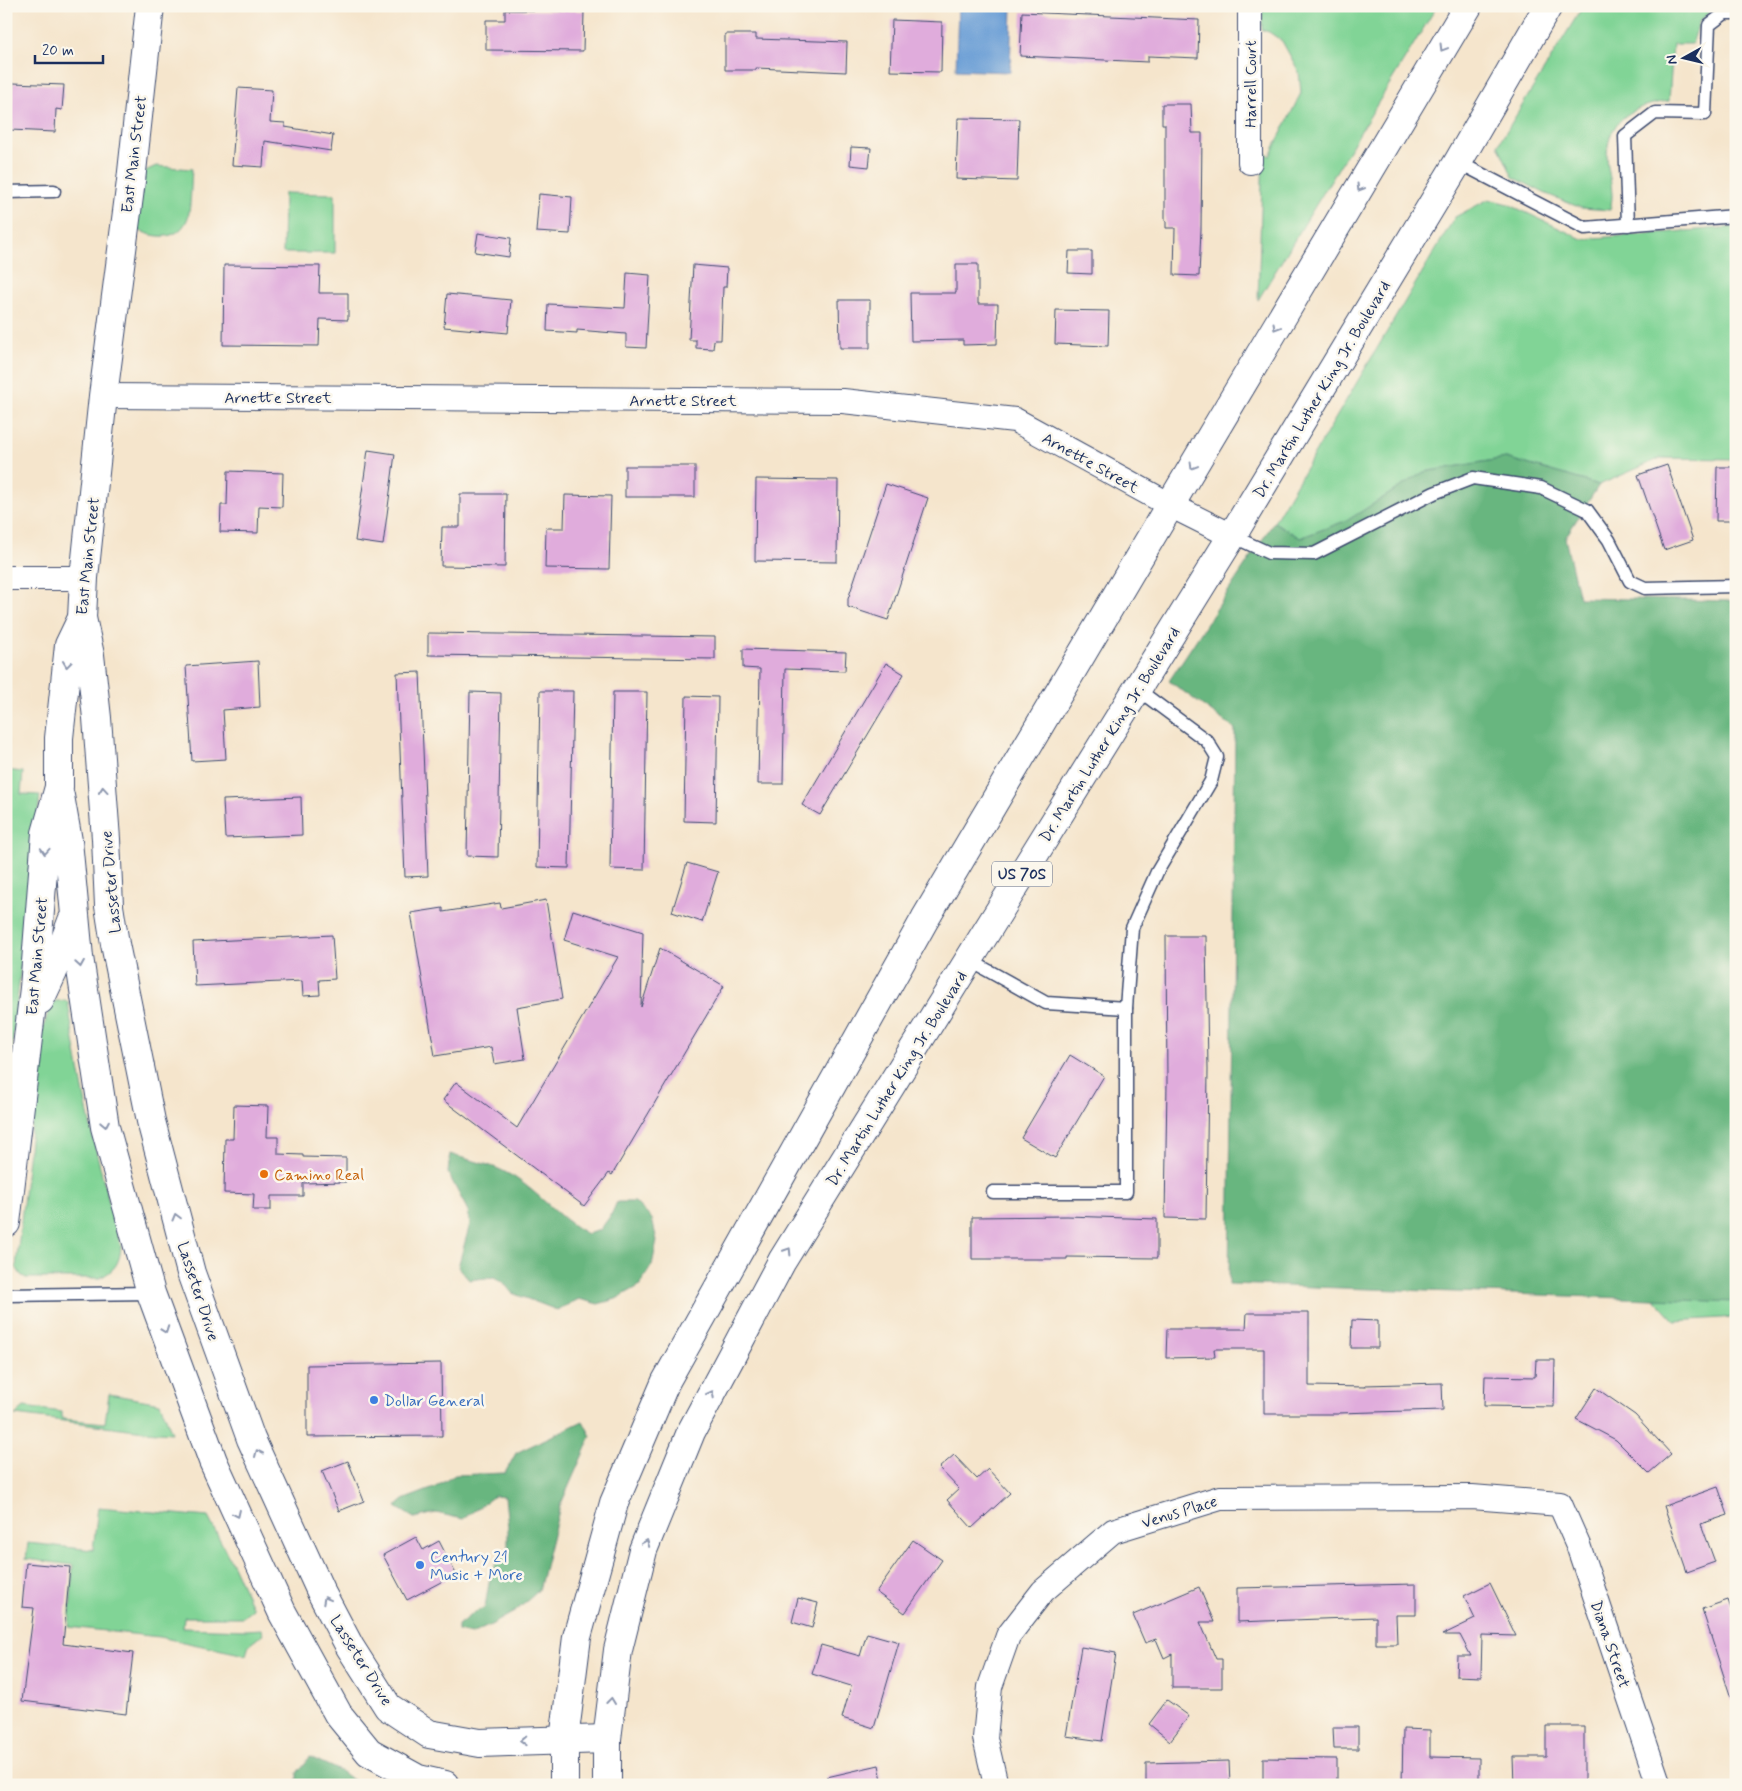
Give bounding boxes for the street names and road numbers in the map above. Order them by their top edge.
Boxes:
street label: Harrell Court [1241,40,1262,128]
street label: East Main Street [117,94,152,214]
street label: Dr. Martin Luther King Jr. Boulevard [1249,277,1396,502]
street label: Arnette Street [224,388,332,409]
street label: Arnette Street [629,391,737,412]
street label: Arnette Street [1038,428,1143,499]
street label: East Main Street [72,496,105,616]
street label: Dr. Martin Luther King Jr. Boulevard [1035,623,1185,846]
street label: Lasseter Drive [97,830,126,934]
road number: US 70S [992,862,1052,886]
street label: East Main Street [22,896,53,1016]
street label: Dr. Martin Luther King Jr. Boulevard [822,967,972,1190]
street label: Lasseter Drive [172,1239,223,1344]
street label: Venus Place [1139,1491,1220,1534]
street label: Diana Street [1585,1598,1635,1692]
street label: Lasseter Drive [325,1612,397,1710]

